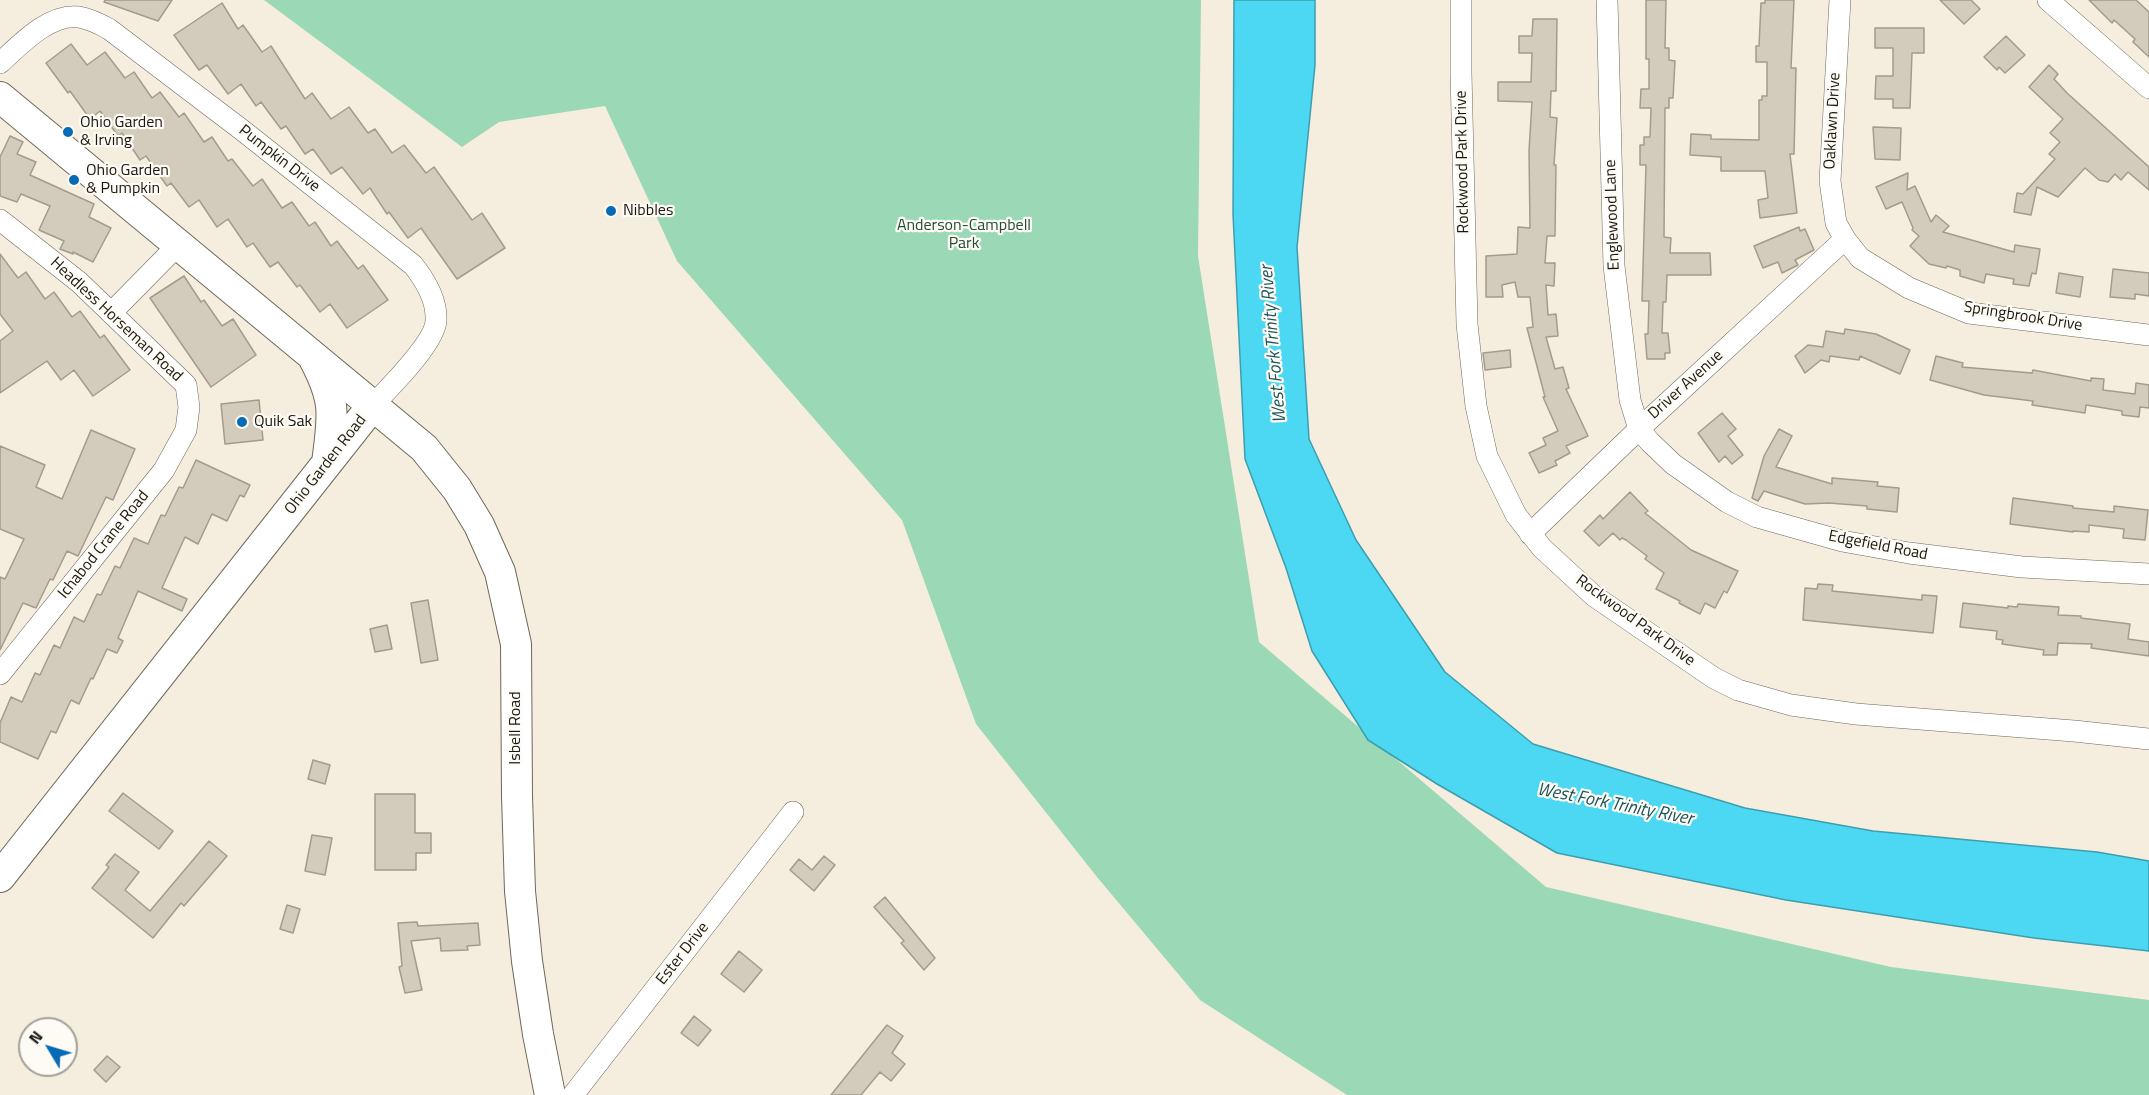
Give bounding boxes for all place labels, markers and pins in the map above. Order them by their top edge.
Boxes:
place label: Ohio Garden & Irving [80,113,163,151]
marker: Ohio Garden & Irving [61,125,75,139]
place label: Ohio Garden & Pumpkin [86,161,169,199]
marker: Ohio Garden & Pumpkin [67,173,81,187]
place label: Nibbles [623,201,673,221]
marker: Nibbles [604,204,618,218]
place label: Quik Sak [254,412,312,432]
marker: Quik Sak [235,415,249,429]

